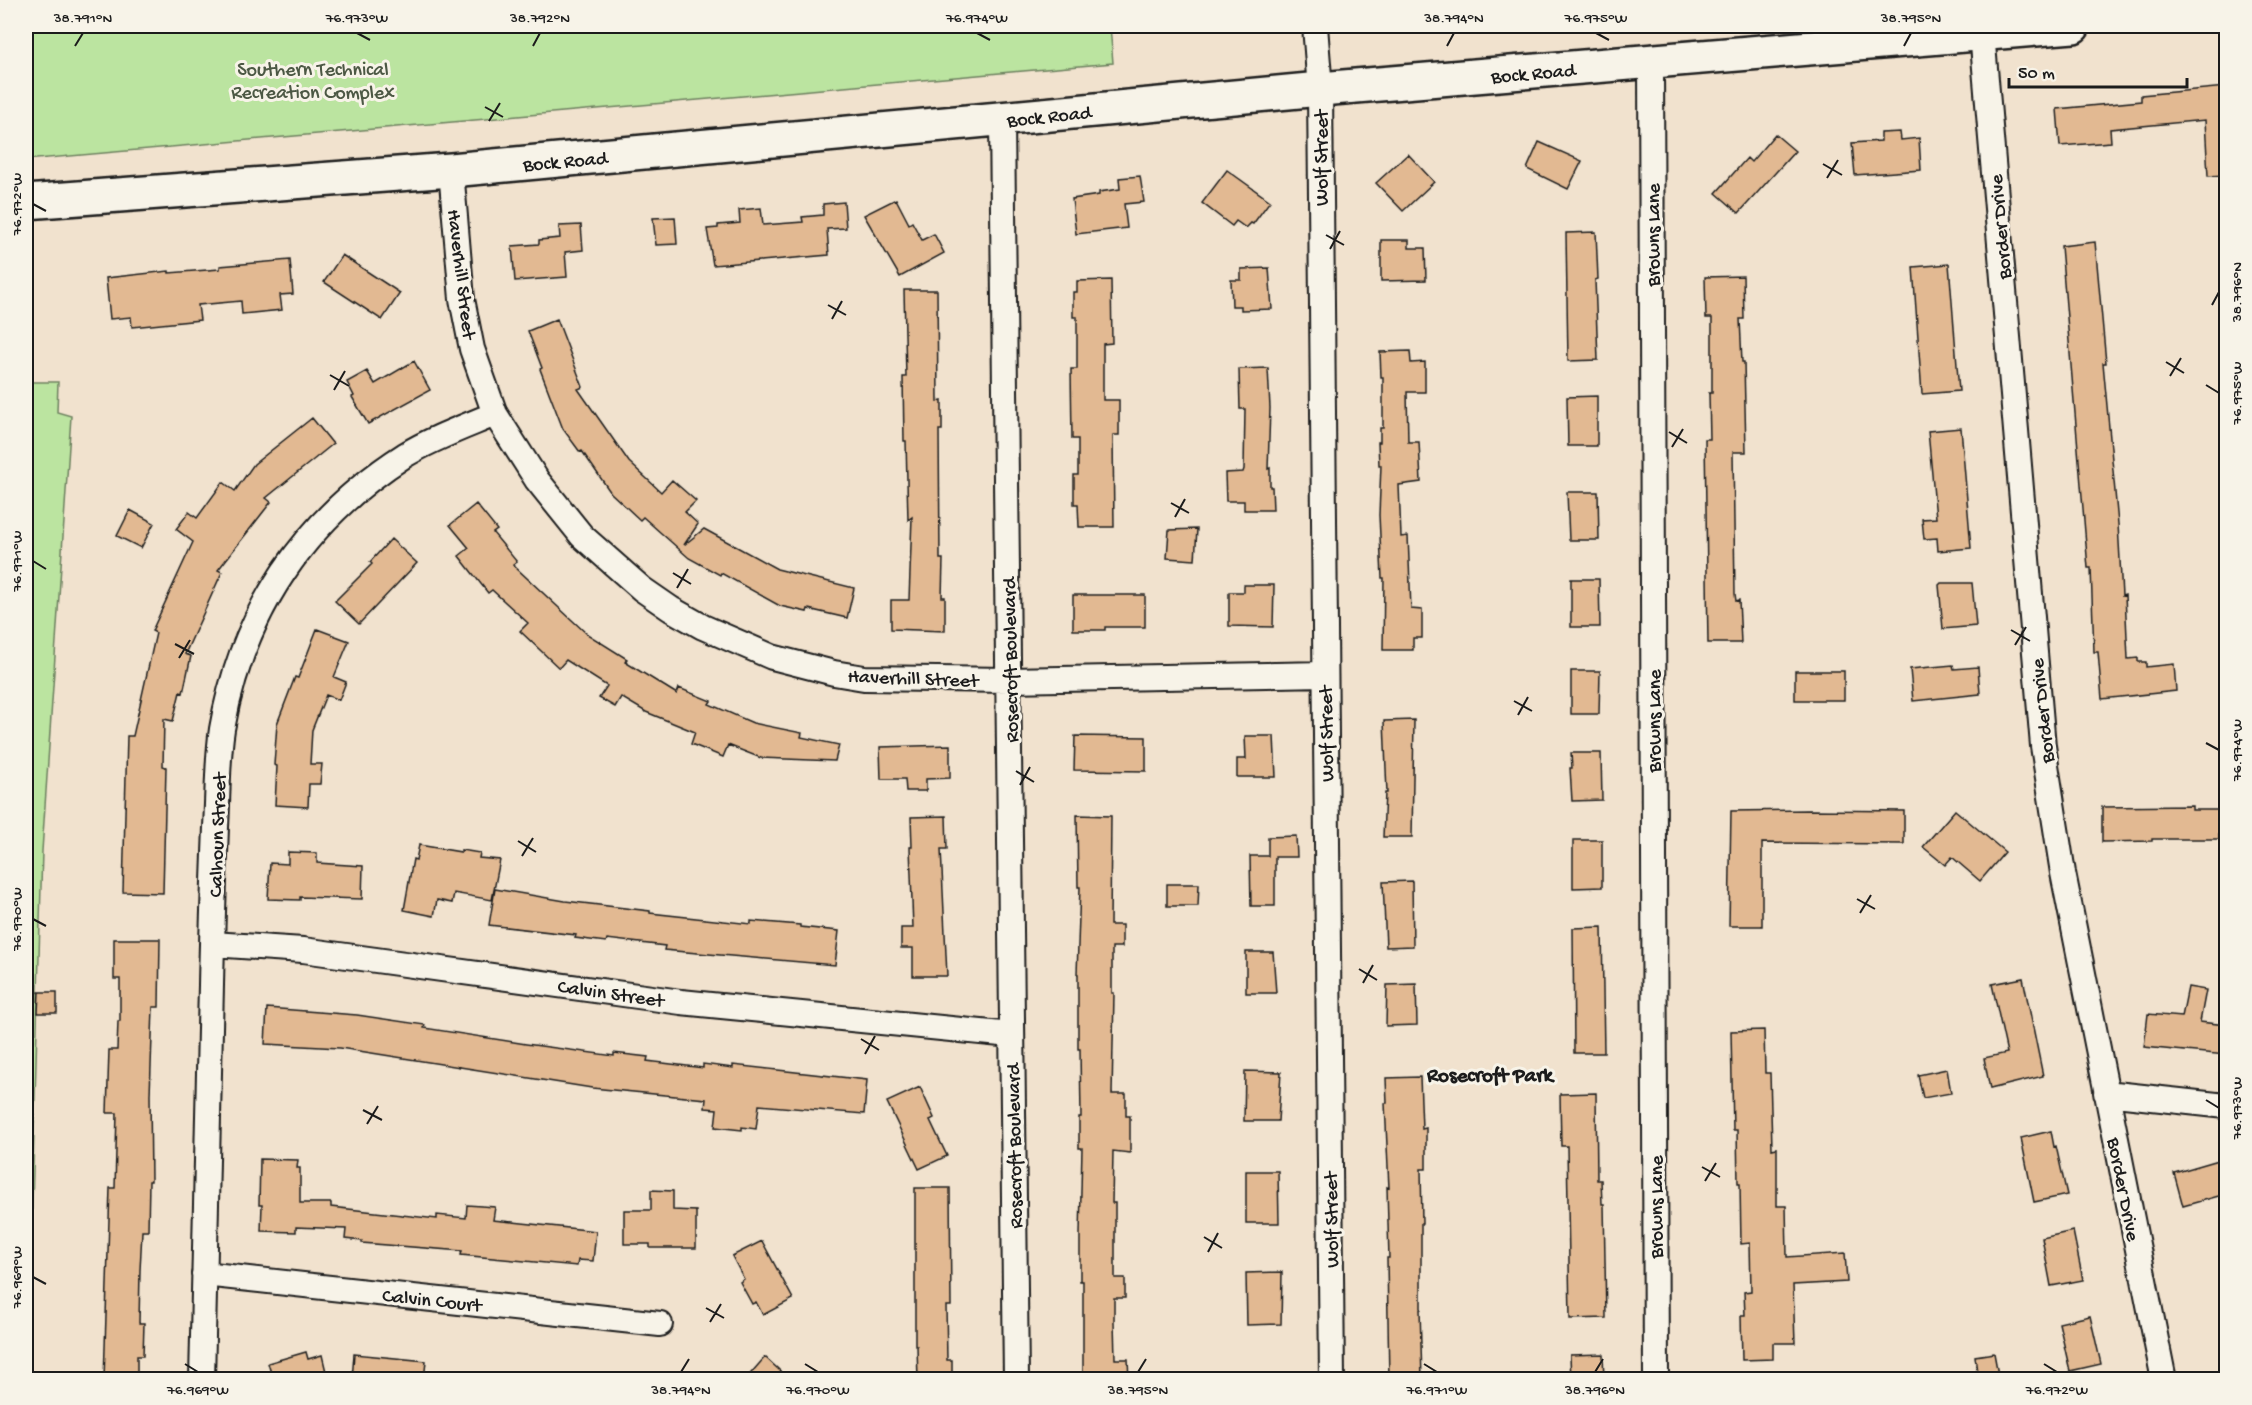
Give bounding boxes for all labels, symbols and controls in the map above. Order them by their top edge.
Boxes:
text: 38.791°N [53,10,113,28]
text: 76.973°W [325,10,389,28]
text: 38.792°N [509,10,570,28]
text: 76.974°W [945,10,1008,28]
text: 38.794°N [1423,10,1484,28]
text: 76.975°W [1564,10,1628,28]
text: 38.795°N [1880,10,1941,28]
scale bar [2009,51,2188,89]
park label: Southern Technical Recreation Complex [231,60,395,106]
street label: Bock Road [1489,60,1579,91]
text: 50 m [2018,64,2055,85]
street label: Bock Road [1005,102,1095,134]
street label: Wolf Street [1312,108,1335,206]
street label: Bock Road [521,148,611,179]
text: 76.972°W [9,173,27,236]
street label: Border Drive [1986,173,2019,281]
street label: Browns Lane [1644,183,1667,288]
street label: Haverhill Street [440,208,479,343]
text: 38.796°N [2229,262,2247,323]
text: 76.975°W [2229,361,2247,425]
text: 76.971°W [9,530,27,593]
street label: Rosecroft Boulevard [1000,575,1025,743]
street label: Border Drive [2027,656,2062,765]
street label: Haverhill Street [847,667,980,694]
street label: Browns Lane [1645,669,1668,774]
street label: Wolf Street [1316,684,1341,782]
text: 76.974°W [2229,719,2247,782]
street label: Calhoun Street [206,771,233,898]
text: 76.970°W [9,887,27,952]
street label: Calvin Street [556,977,667,1015]
street label: Rosecroft Boulevard [1004,1061,1029,1229]
district label: Rosecroft Park [1426,1065,1556,1090]
text: 76.973°W [2229,1076,2247,1140]
street label: Border Drive [2100,1135,2143,1244]
street label: Browns Lane [1647,1155,1670,1260]
street label: Wolf Street [1321,1170,1346,1268]
text: 76.969°W [9,1246,27,1309]
street label: Calvin Court [381,1286,484,1319]
text: 76.969°W [166,1382,229,1400]
text: 38.794°N [650,1382,711,1400]
text: 76.970°W [785,1382,850,1400]
text: 38.795°N [1107,1382,1168,1400]
text: 76.971°W [1406,1382,1468,1400]
text: 38.796°N [1564,1382,1625,1400]
text: 76.972°W [2025,1382,2088,1400]

